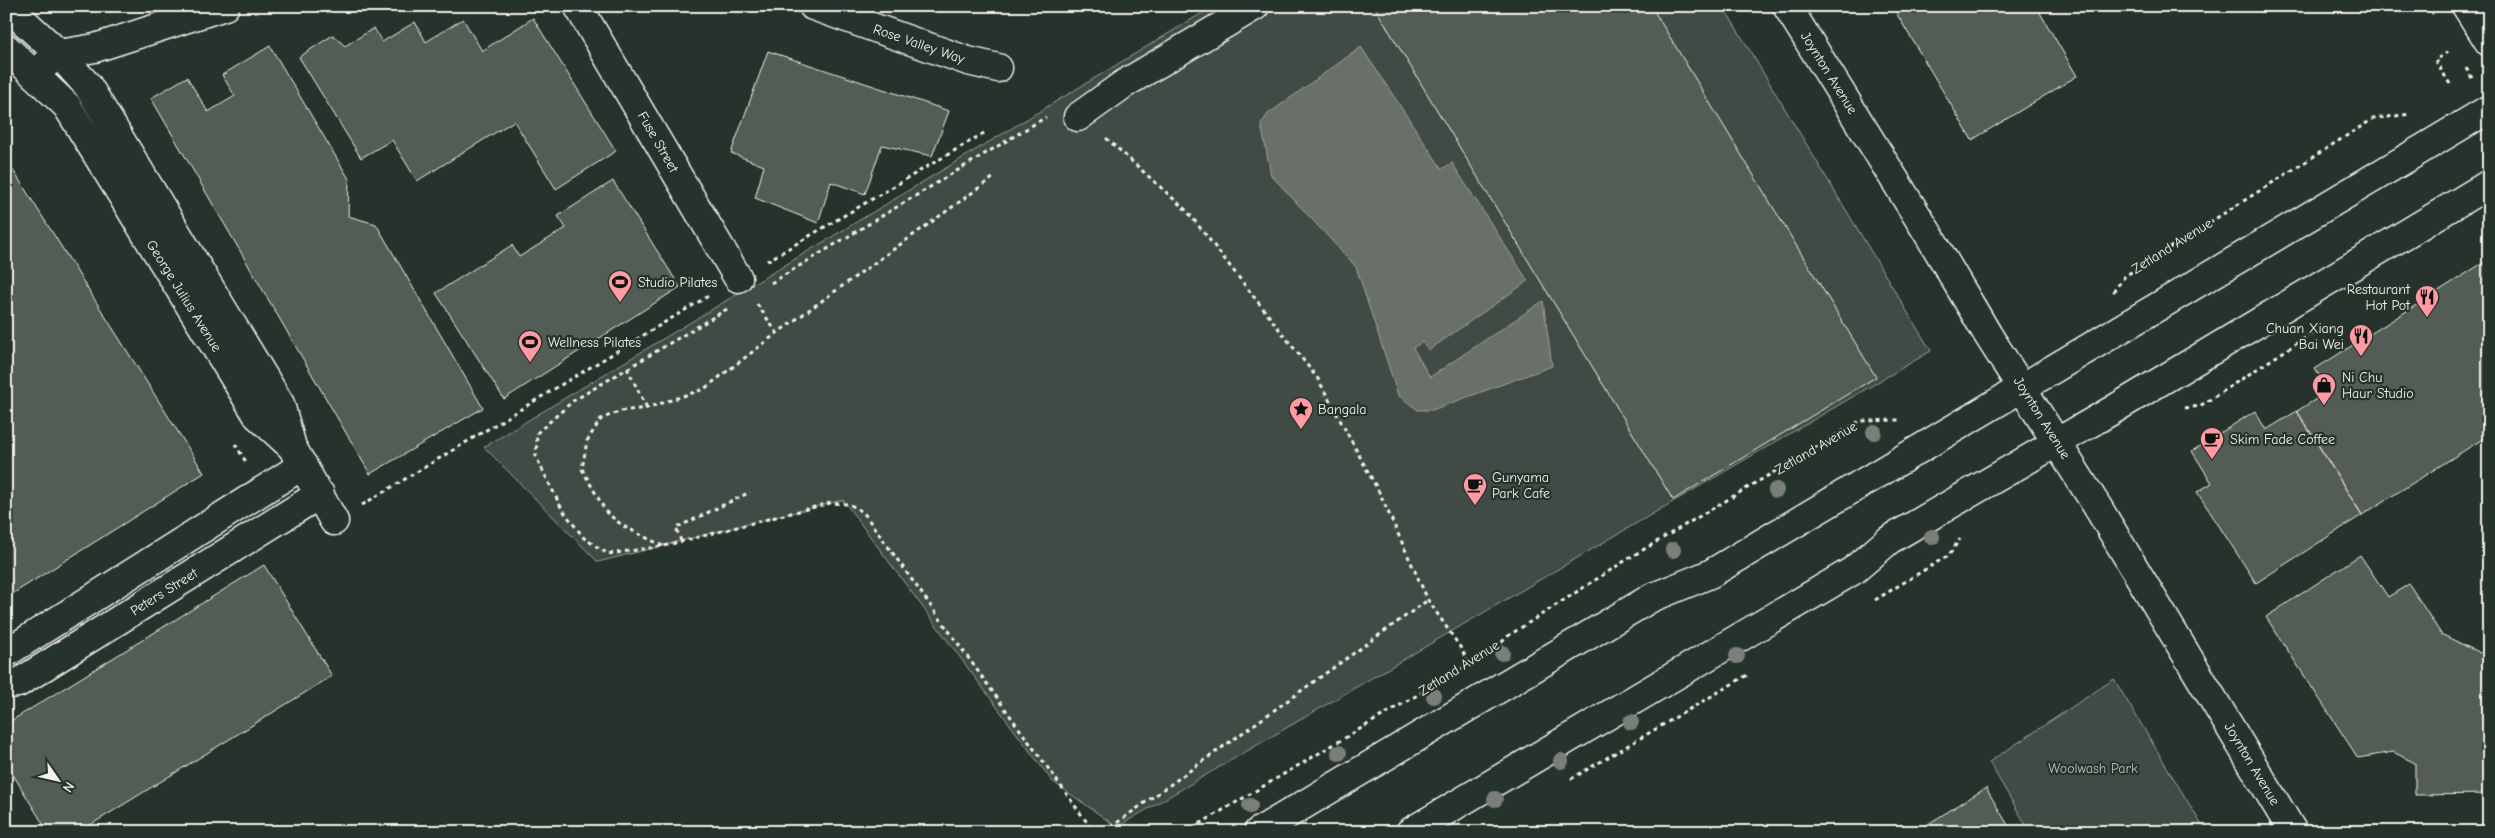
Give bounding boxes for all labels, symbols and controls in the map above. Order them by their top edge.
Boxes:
street label: Rose Valley Way [871,20,968,68]
street label: Joynton Avenue [1797,29,1861,117]
street label: Fuse Street [634,108,683,176]
street label: Zetland Avenue [2129,214,2215,278]
street label: George Julius Avenue [143,237,225,355]
sports icon: Studio Pilates [607,269,633,303]
place label: Studio Pilates [638,274,717,291]
place label: Restaurant Hot Pot [2347,281,2411,314]
restaurant icon: Restaurant Hot Pot [2414,284,2440,318]
place label: Chuan Xiang Bai Wei [2266,320,2344,353]
restaurant icon: Chuan Xiang Bai Wei [2348,323,2374,357]
sports icon: Wellness Pilates [517,329,543,363]
place label: Wellness Pilates [548,334,641,351]
place label: Ni Chu Haur Studio [2342,369,2414,402]
shop icon: Ni Chu Haur Studio [2311,372,2337,406]
street label: Joynton Avenue [2010,374,2074,462]
place icon: Bangala [1288,396,1314,430]
place label: Bangala [1318,401,1367,418]
street label: Zetland Avenue [1772,418,1860,478]
cafe icon: Skim Fade Coffee [2199,426,2225,460]
place label: Skim Fade Coffee [2230,431,2335,448]
place label: Gunyama Park Cafe [1492,469,1550,502]
cafe icon: Gunyama Park Cafe [1462,472,1488,506]
street label: Peters Street [127,564,202,619]
street label: Zetland Avenue [1416,636,1502,700]
street label: Joynton Avenue [2221,719,2283,809]
north arrow [32,756,82,806]
park label: Woolwash Park [2048,760,2138,777]
text: N [59,778,78,796]

